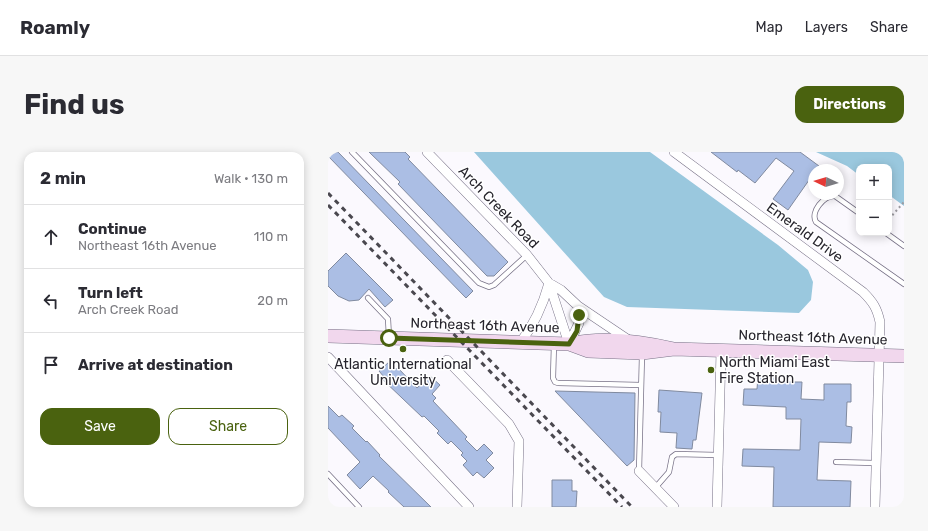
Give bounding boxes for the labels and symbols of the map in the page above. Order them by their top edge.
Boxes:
street label: Arch Creek Road [455,163,542,252]
north arrow [808,164,844,200]
street label: Emerald Drive [763,199,846,266]
route end [570,306,588,324]
street label: Northeast 16th Avenue [410,314,560,337]
street label: Northeast 16th Avenue [738,326,888,349]
route start [380,329,398,347]
marker: Atlantic International University [398,344,408,354]
place label: North Miami East Fire Station [719,354,830,387]
place label: Atlantic International University [334,356,472,389]
marker: North Miami East Fire Station [706,365,716,375]

